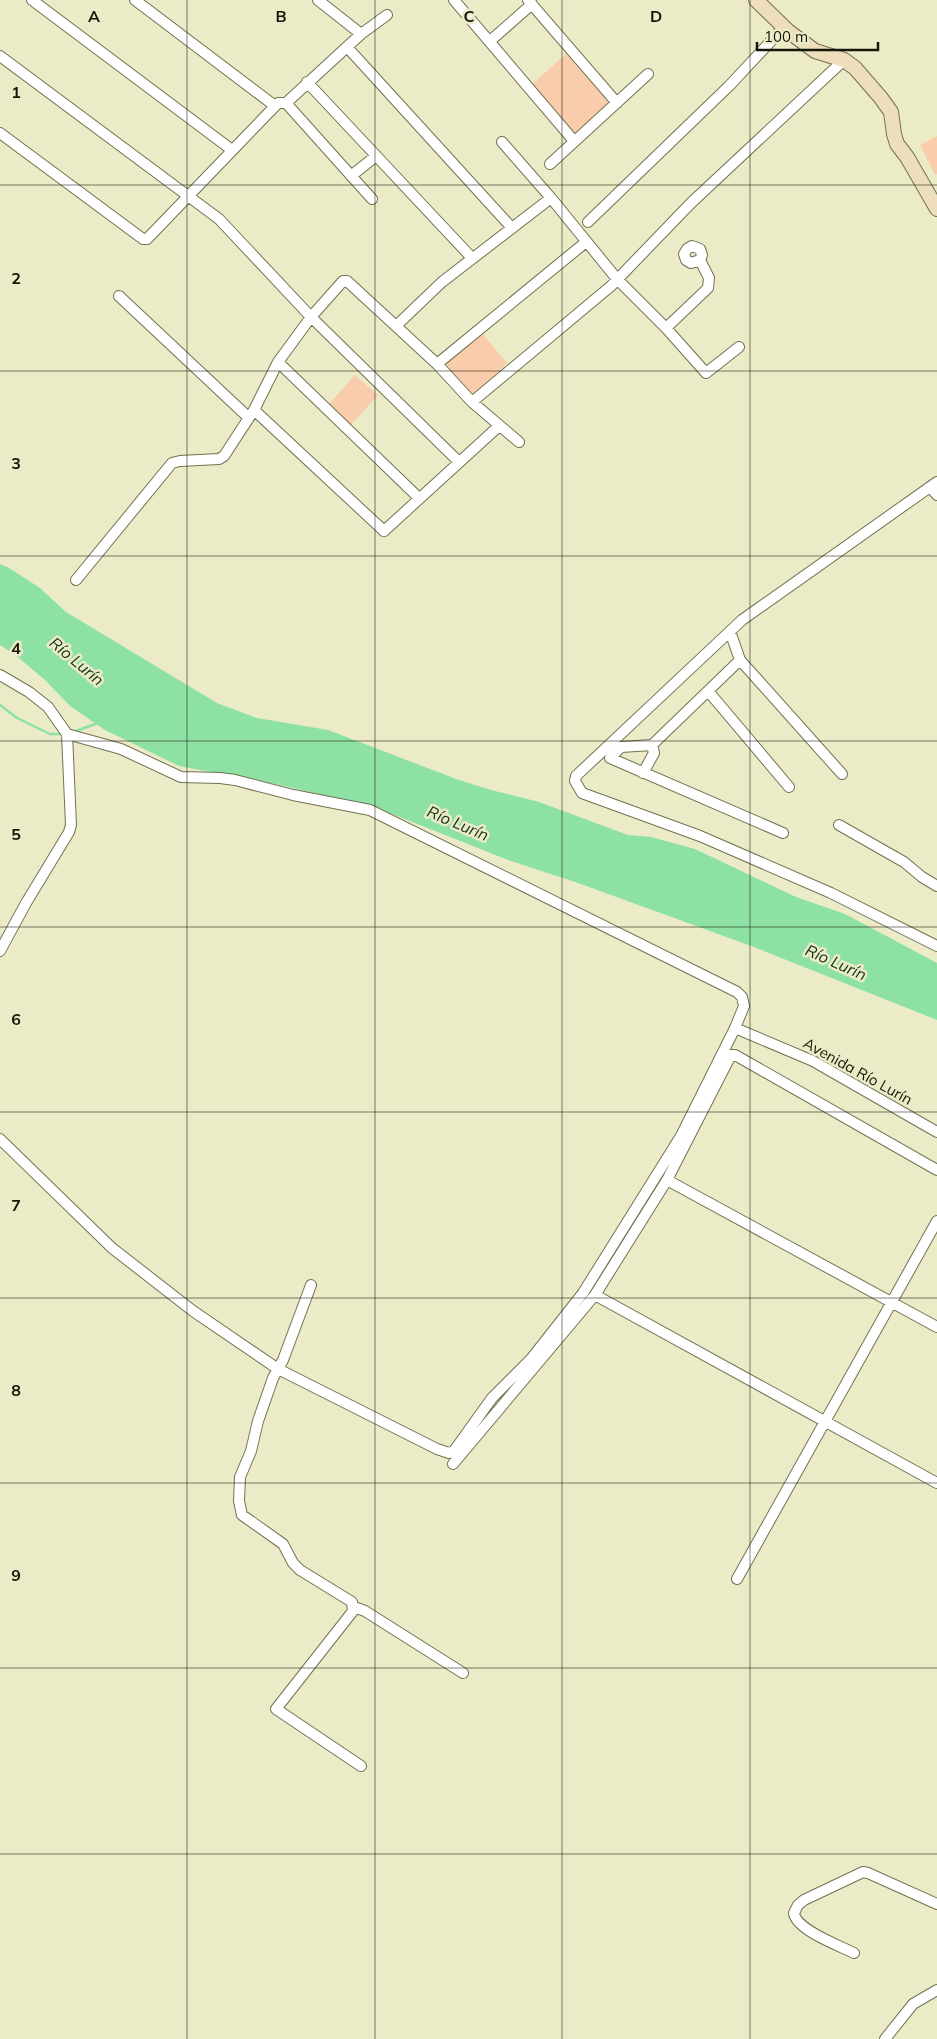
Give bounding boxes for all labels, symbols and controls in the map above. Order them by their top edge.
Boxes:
text: A [88,6,100,26]
text: B [275,6,287,26]
text: C [464,6,475,26]
text: D [650,6,662,26]
scale bar [757,20,878,52]
text: 100 m [764,27,808,46]
text: 1 [11,82,21,102]
text: 2 [11,268,21,288]
text: 3 [11,453,21,473]
water label: Río Lurín [46,632,108,690]
text: 4 [11,638,21,658]
water label: Río Lurín [424,801,492,845]
text: 5 [11,824,21,844]
water label: Río Lurín [802,940,870,984]
text: 6 [11,1009,21,1029]
street label: Avenida Río Lurín [800,1033,916,1109]
text: 7 [11,1195,21,1215]
text: 8 [11,1380,21,1400]
text: 9 [11,1565,21,1585]

